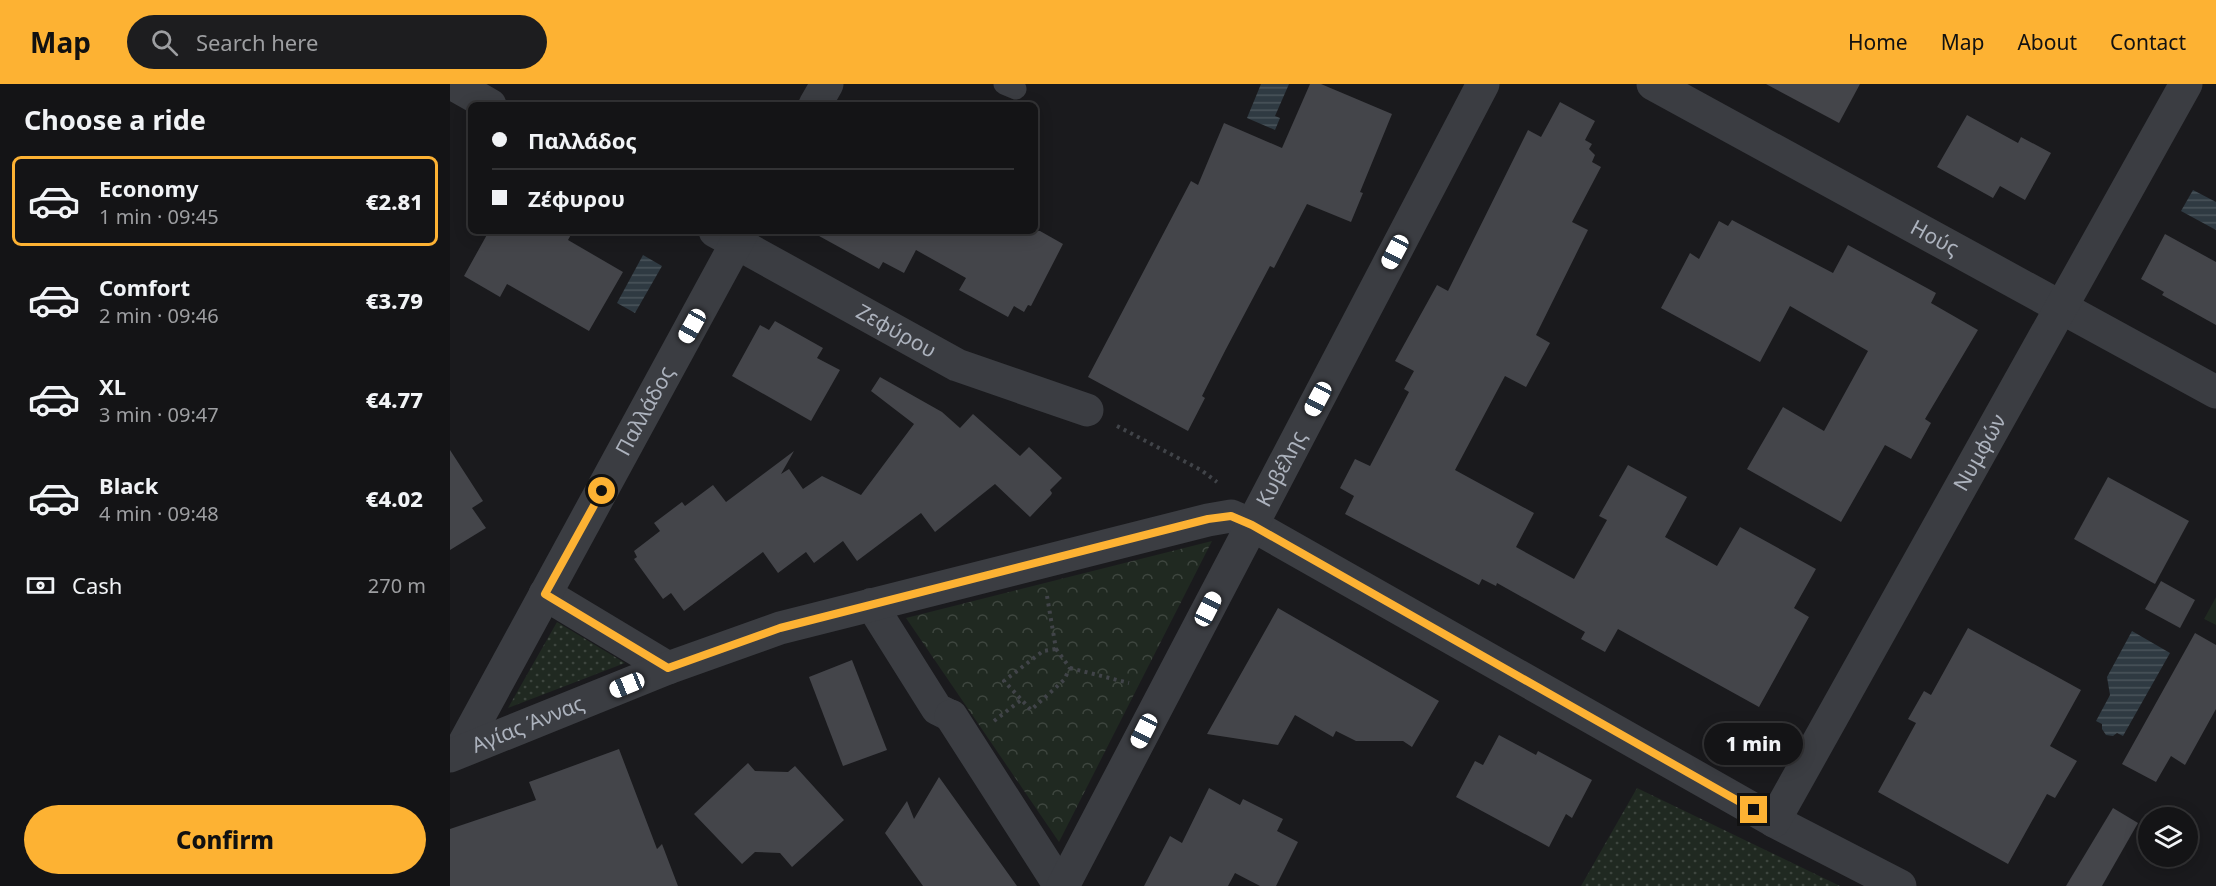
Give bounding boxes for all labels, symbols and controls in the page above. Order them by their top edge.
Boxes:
search box [127,15,547,69]
text: Map [30,23,91,61]
icon: search [148,26,181,59]
text: Search here [196,27,318,57]
text: Home [1848,28,1908,56]
text: Map [1941,28,1984,56]
text: About [2017,28,2077,56]
text: Contact [2110,28,2186,56]
text: Choose a ride [24,101,206,138]
text: Παλλάδος [528,125,637,155]
text: Economy [99,173,198,203]
icon: car [27,174,81,228]
text: Ζέφυρου [528,183,625,213]
text: €2.81 [366,186,423,216]
text: 1 min · 09:45 [99,203,219,230]
street label: Ηούς [1906,213,1964,262]
car [1379,232,1411,272]
text: Comfort [99,272,190,302]
icon: car [27,273,81,327]
text: €3.79 [366,285,423,315]
street label: Ζεφύρου [852,297,942,364]
text: 2 min · 09:46 [99,302,219,329]
car [675,306,709,346]
street label: Παλλάδος [608,361,680,460]
text: XL [99,371,126,401]
icon: car [27,372,81,426]
car [1302,379,1334,419]
text: €4.77 [366,384,423,414]
text: 3 min · 09:47 [99,401,219,428]
street label: Νυμφών [1946,409,2012,496]
street label: Κυβέλης [1249,425,1312,511]
text: Black [99,470,158,500]
icon: car [27,471,81,525]
route start [588,477,615,504]
text: €4.02 [366,483,423,513]
text: 4 min · 09:48 [99,500,219,527]
icon: cash [24,569,57,602]
text: Cash [72,570,122,600]
text: 270 m [368,572,426,599]
car [1192,589,1224,629]
car [607,670,647,700]
street label: Αγίας Άννας [467,688,588,759]
car [1128,711,1160,751]
callout: 1 min [1704,723,1804,765]
text: 1 min [1726,730,1781,757]
route end [1740,796,1767,823]
button: Confirm [24,805,426,874]
map controls [2138,807,2198,867]
button: layers [2138,807,2198,867]

